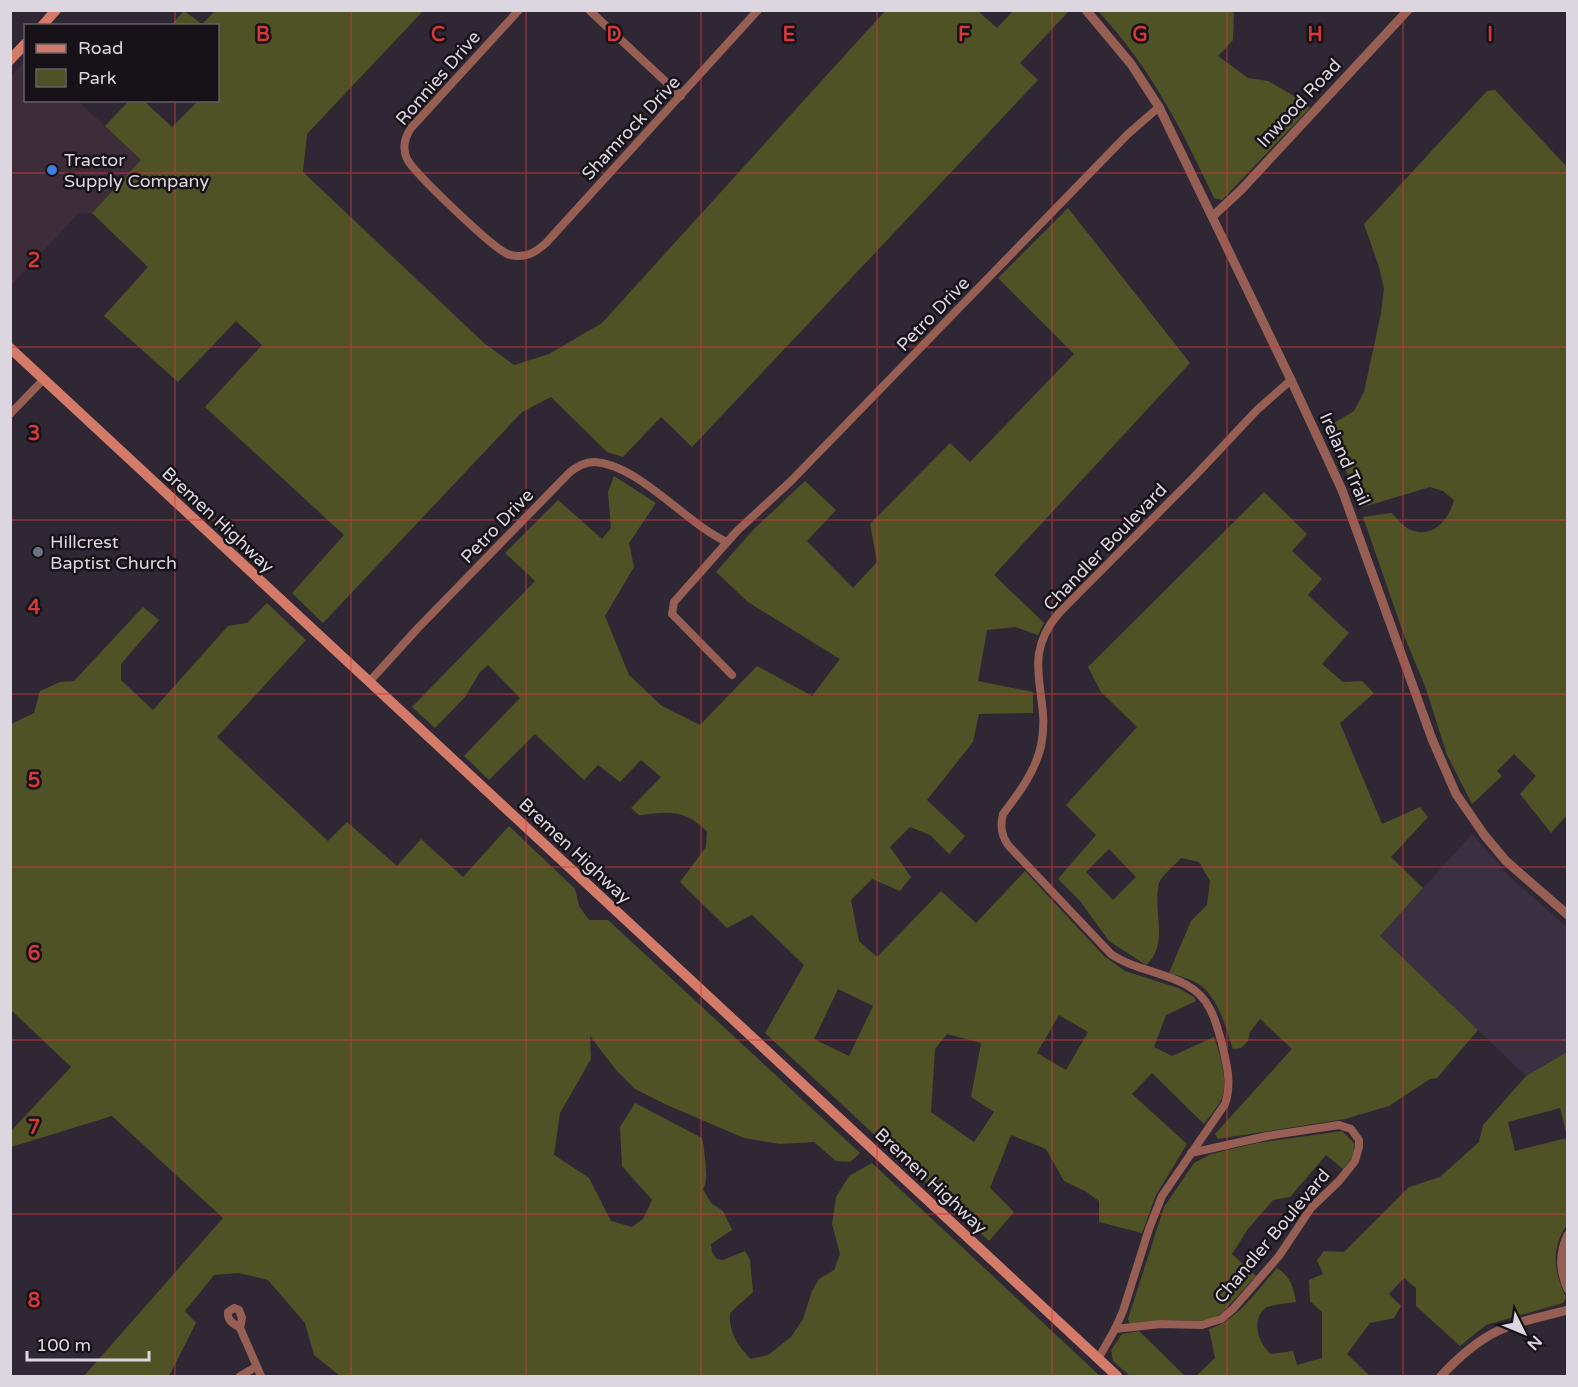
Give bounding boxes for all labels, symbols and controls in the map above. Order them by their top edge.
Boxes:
text: B [256,23,270,47]
text: C [431,23,445,47]
text: D [606,23,622,47]
text: E [783,23,796,47]
text: F [958,23,970,47]
text: G [1132,23,1148,47]
text: H [1307,23,1323,47]
text: I [1487,23,1493,47]
legend [24,24,219,102]
street label: Ronnies Drive [391,26,485,130]
text: Road [78,37,123,59]
street label: Inwood Road [1252,54,1346,152]
text: Park [78,67,117,89]
street label: Shamrock Drive [577,71,685,185]
place label: Tractor Supply Company [64,149,209,192]
marker: Tractor Supply Company [45,163,59,177]
text: 2 [28,249,40,273]
street label: Petro Drive [892,272,974,356]
street label: Ireland Trail [1315,409,1375,509]
text: 3 [28,422,40,446]
street label: Bremen Highway [157,462,279,578]
street label: Chandler Boulevard [1039,479,1171,615]
street label: Petro Drive [456,484,538,568]
place label: Hillcrest Baptist Church [50,531,177,574]
marker: Hillcrest Baptist Church [31,545,45,559]
text: 4 [28,596,41,620]
text: 5 [28,769,40,793]
street label: Bremen Highway [514,793,636,909]
text: 6 [28,942,40,966]
text: 7 [28,1116,40,1140]
street label: Bremen Highway [870,1123,992,1239]
street label: Chandler Boulevard [1209,1164,1335,1308]
text: 8 [28,1289,40,1313]
north arrow [1494,1303,1554,1363]
scale bar [27,1324,148,1362]
text: N [1523,1331,1546,1354]
text: 100 m [36,1334,91,1356]

